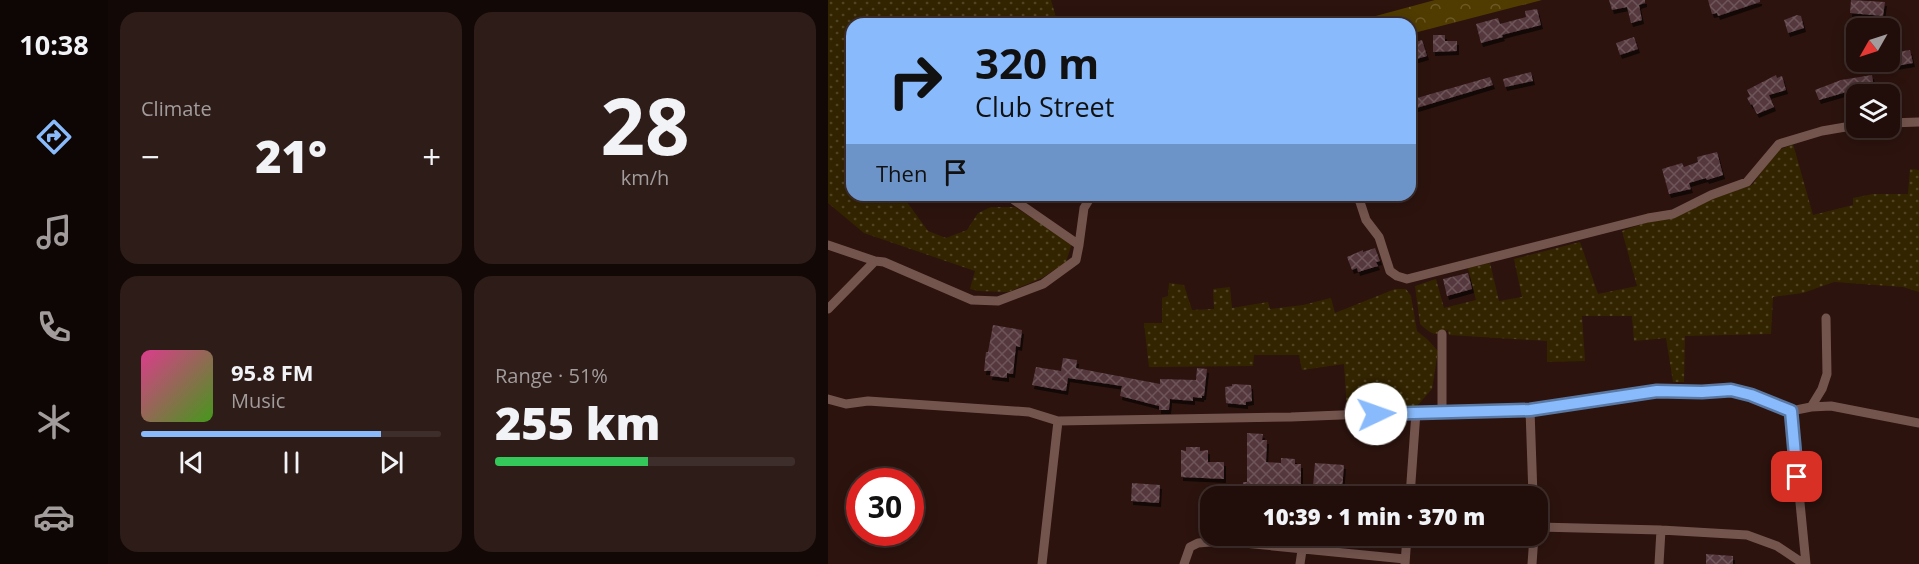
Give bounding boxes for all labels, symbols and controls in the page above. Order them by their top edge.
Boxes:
north arrow [1846,18,1900,72]
map controls [1846,18,1900,138]
text: 10:38 [19,26,89,63]
text: 320 m [975,34,1099,91]
icon: right [876,42,954,120]
text: 28 [600,72,690,178]
button: layers [1846,84,1900,138]
text: Club Street [975,88,1114,125]
text: Climate [141,95,212,122]
icon: directions [33,116,75,158]
text: 21° [255,125,327,186]
text: − [141,134,160,179]
text: + [422,134,441,179]
icon: arrive [939,156,972,189]
text: Then [876,158,927,188]
text: km/h [621,164,669,191]
icon: music [33,211,75,253]
icon: phone [33,306,75,348]
text: 95.8 FM [231,357,314,387]
text: Range · 51% [495,362,608,389]
position arrow [1344,382,1408,446]
text: Music [231,387,285,414]
text: 255 km [495,392,660,453]
icon: climate [33,401,75,443]
icon: previous [175,446,208,479]
icon: pause [275,446,308,479]
icon: next [375,446,408,479]
pin [1771,451,1822,502]
icon: arrive [1780,460,1813,493]
speed limit sign: 30 [846,468,924,546]
icon: car [33,496,75,538]
text: 10:39 · 1 min · 370 m [1263,501,1485,531]

